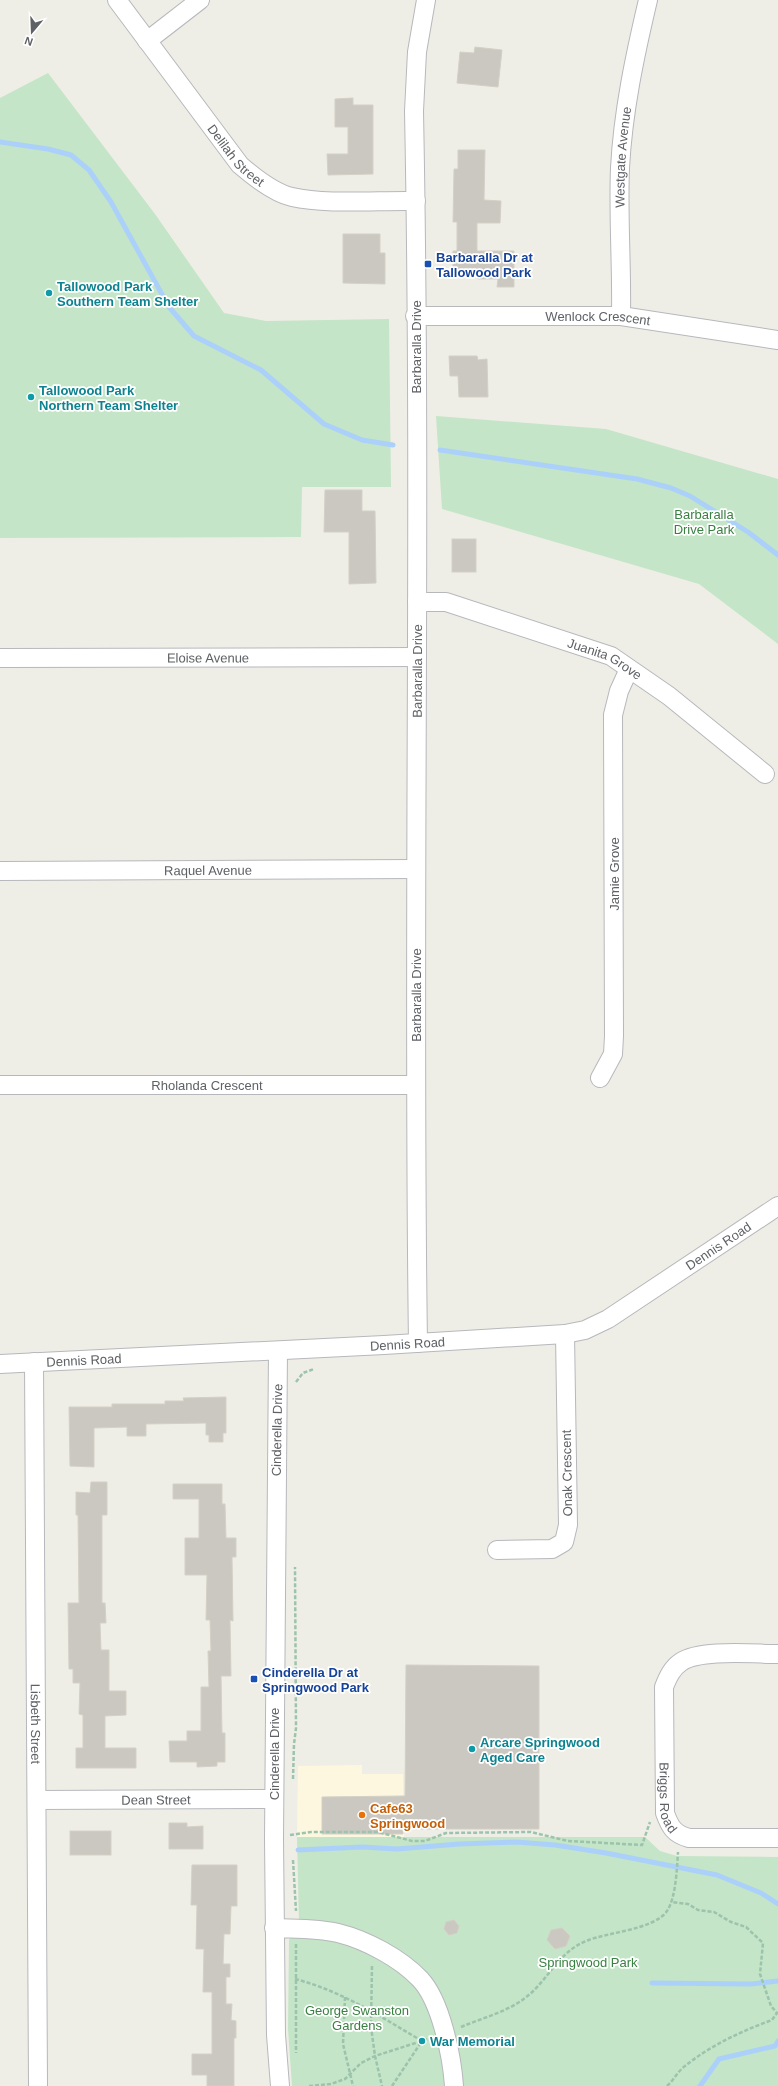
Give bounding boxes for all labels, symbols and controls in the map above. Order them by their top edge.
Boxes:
north arrow [12,12,52,52]
text: N [23,34,34,48]
street label: Westgate Avenue [612,106,634,208]
street label: Delilah Street [205,121,268,189]
place label: Barbaralla Dr at Tallowood Park [436,250,533,280]
marker: Barbaralla Dr at Tallowood Park [423,259,433,269]
place label: Tallowood Park Southern Team Shelter [57,279,198,309]
marker: Tallowood Park Southern Team Shelter [44,288,54,298]
street label: Barbaralla Drive [409,300,424,394]
street label: Wenlock Crescent [545,308,652,328]
place label: Tallowood Park Northern Team Shelter [39,383,178,413]
marker: Tallowood Park Northern Team Shelter [26,392,36,402]
park label: Barbaralla Drive Park [674,507,735,537]
street label: Barbaralla Drive [409,624,425,718]
street label: Juanita Grove [566,635,645,683]
street label: Eloise Avenue [167,650,249,665]
street label: Jamie Grove [607,837,622,911]
street label: Raquel Avenue [164,862,252,878]
street label: Barbaralla Drive [408,948,424,1042]
street label: Rholanda Crescent [151,1078,263,1093]
street label: Dennis Road [683,1219,754,1273]
street label: Dennis Road [370,1334,445,1353]
street label: Dennis Road [46,1350,122,1369]
street label: Cinderella Drive [269,1384,285,1476]
street label: Onak Crescent [559,1429,575,1516]
place label: Cinderella Dr at Springwood Park [262,1665,370,1695]
marker: Cinderella Dr at Springwood Park [249,1674,259,1684]
street label: Lisbeth Street [28,1684,44,1765]
street label: Cinderella Drive [267,1708,282,1800]
place label: Arcare Springwood Aged Care [480,1735,600,1765]
marker: Arcare Springwood Aged Care [467,1744,477,1754]
street label: Briggs Road [657,1762,681,1836]
street label: Dean Street [121,1792,191,1807]
place label: Cafe63 Springwood [370,1801,445,1831]
marker: Cafe63 Springwood [357,1810,367,1820]
park label: Springwood Park [539,1955,638,1970]
park label: George Swanston Gardens [305,2003,409,2033]
place label: War Memorial [430,2034,515,2049]
marker: War Memorial [417,2036,427,2046]

